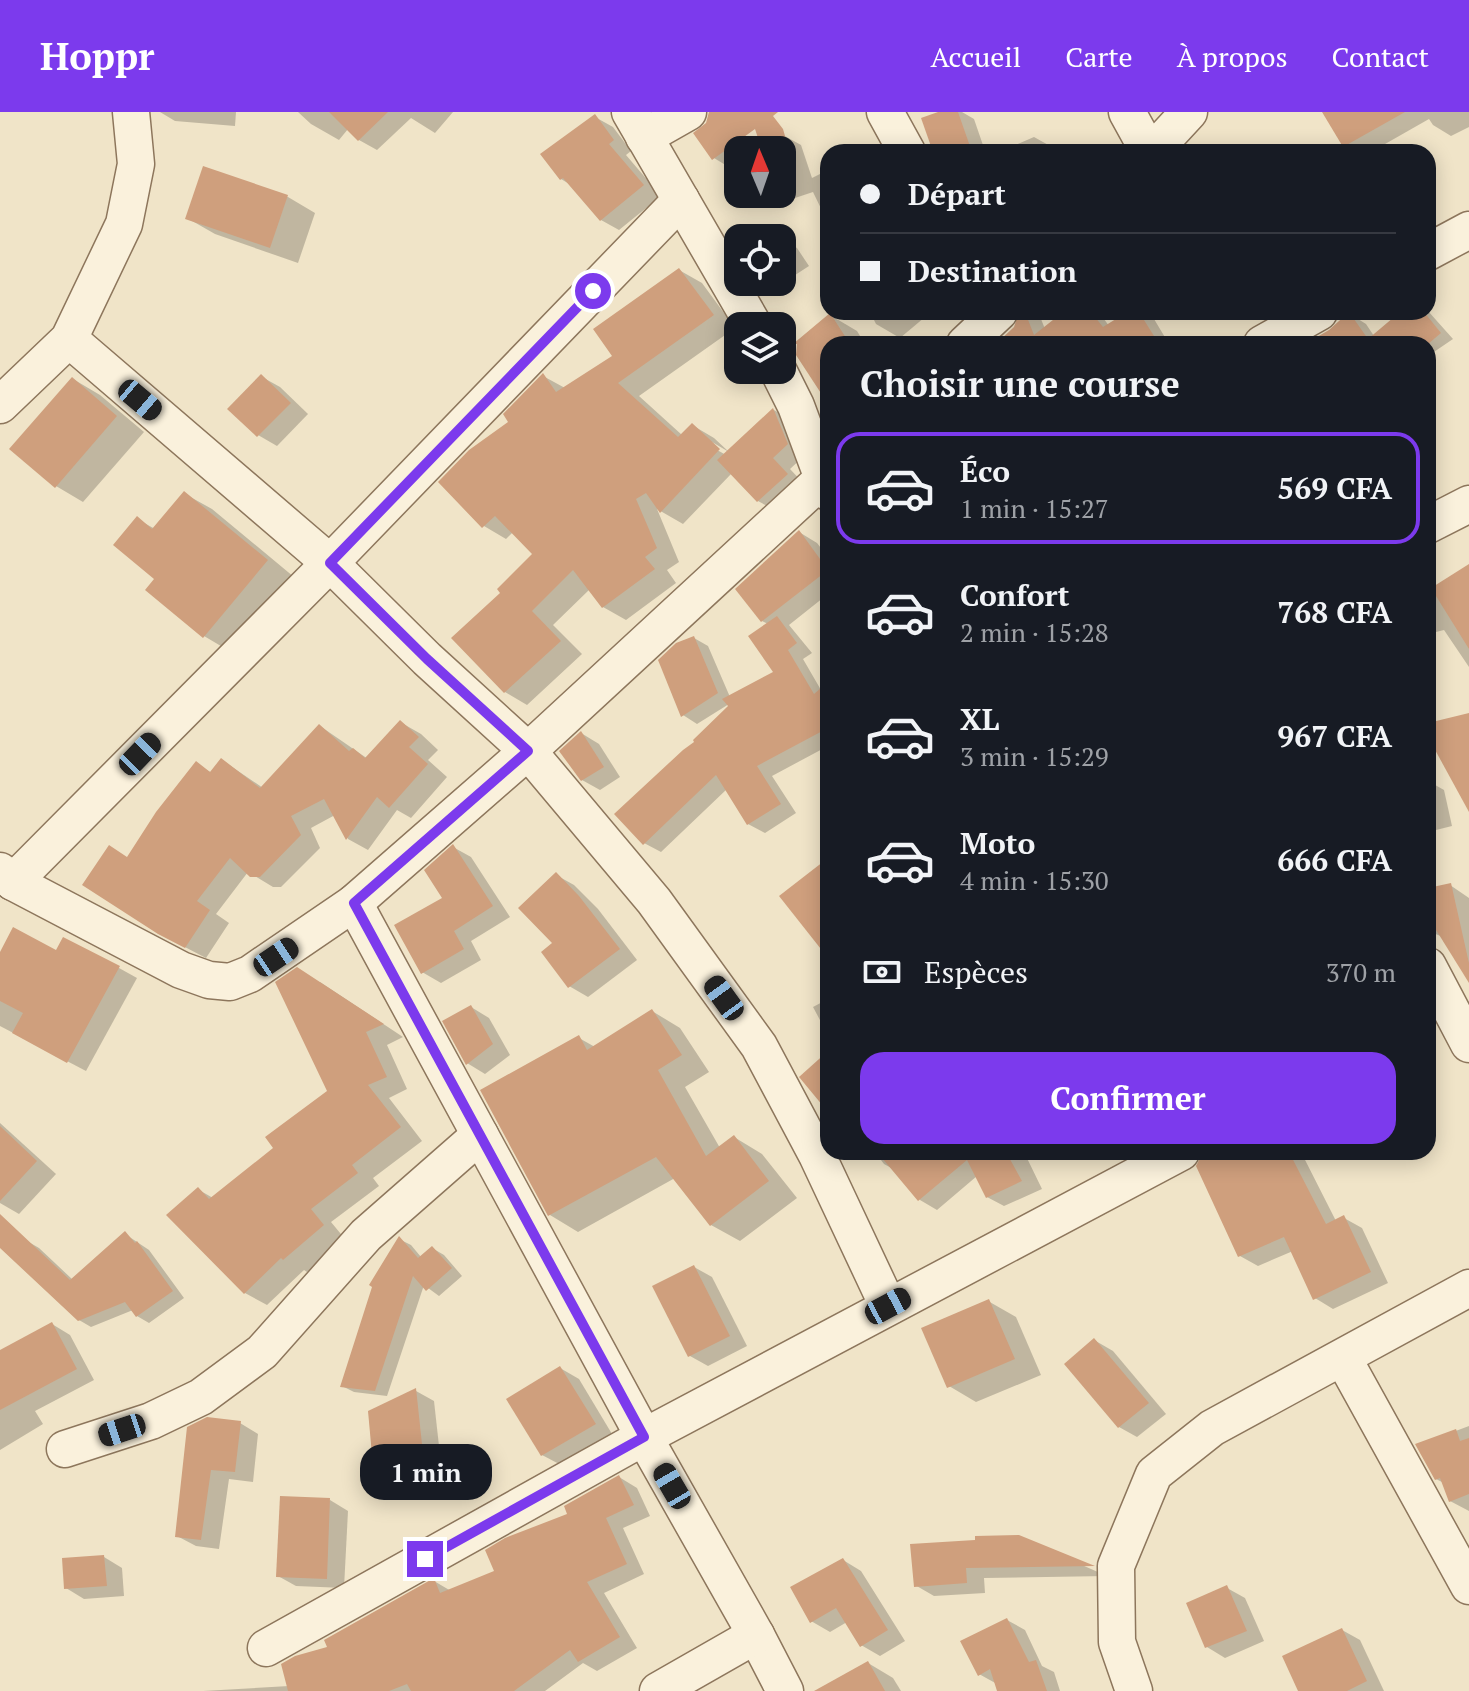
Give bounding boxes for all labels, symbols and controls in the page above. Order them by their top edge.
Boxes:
text: Hoppr [40,31,154,81]
text: Accueil [931,38,1021,75]
text: Carte [1065,38,1133,75]
text: À propos [1177,38,1288,75]
text: Contact [1332,38,1429,75]
north arrow [724,136,796,208]
map controls [724,136,796,384]
text: Départ [908,174,1006,214]
button: locate [724,224,796,296]
text: Destination [908,251,1077,291]
route start [575,273,611,309]
button: layers [724,312,796,384]
text: Choisir une course [860,360,1180,407]
car [114,375,166,425]
text: Éco [960,451,1010,491]
icon: car [864,452,936,524]
text: 569 CFA [1277,468,1392,508]
text: 1 min · 15:27 [960,491,1109,525]
text: Confort [960,575,1070,615]
icon: car [864,576,936,648]
text: 768 CFA [1277,592,1392,632]
text: 2 min · 15:28 [960,615,1109,649]
text: XL [960,699,999,739]
icon: car [864,700,936,772]
text: 967 CFA [1277,716,1392,756]
car [115,728,165,780]
text: 3 min · 15:29 [960,739,1109,773]
text: Moto [960,823,1035,863]
icon: car [864,824,936,896]
text: 666 CFA [1277,840,1392,880]
text: 4 min · 15:30 [960,863,1109,897]
car [249,934,303,980]
icon: cash [860,950,904,994]
text: Espèces [924,952,1028,992]
text: 370 m [1326,955,1396,989]
car [700,972,748,1024]
button: Confirmer [860,1052,1396,1144]
car [861,1284,915,1328]
car [95,1411,149,1449]
callout: 1 min [359,1443,491,1499]
text: 1 min [390,1455,462,1489]
car [650,1459,694,1513]
route end [407,1541,443,1577]

